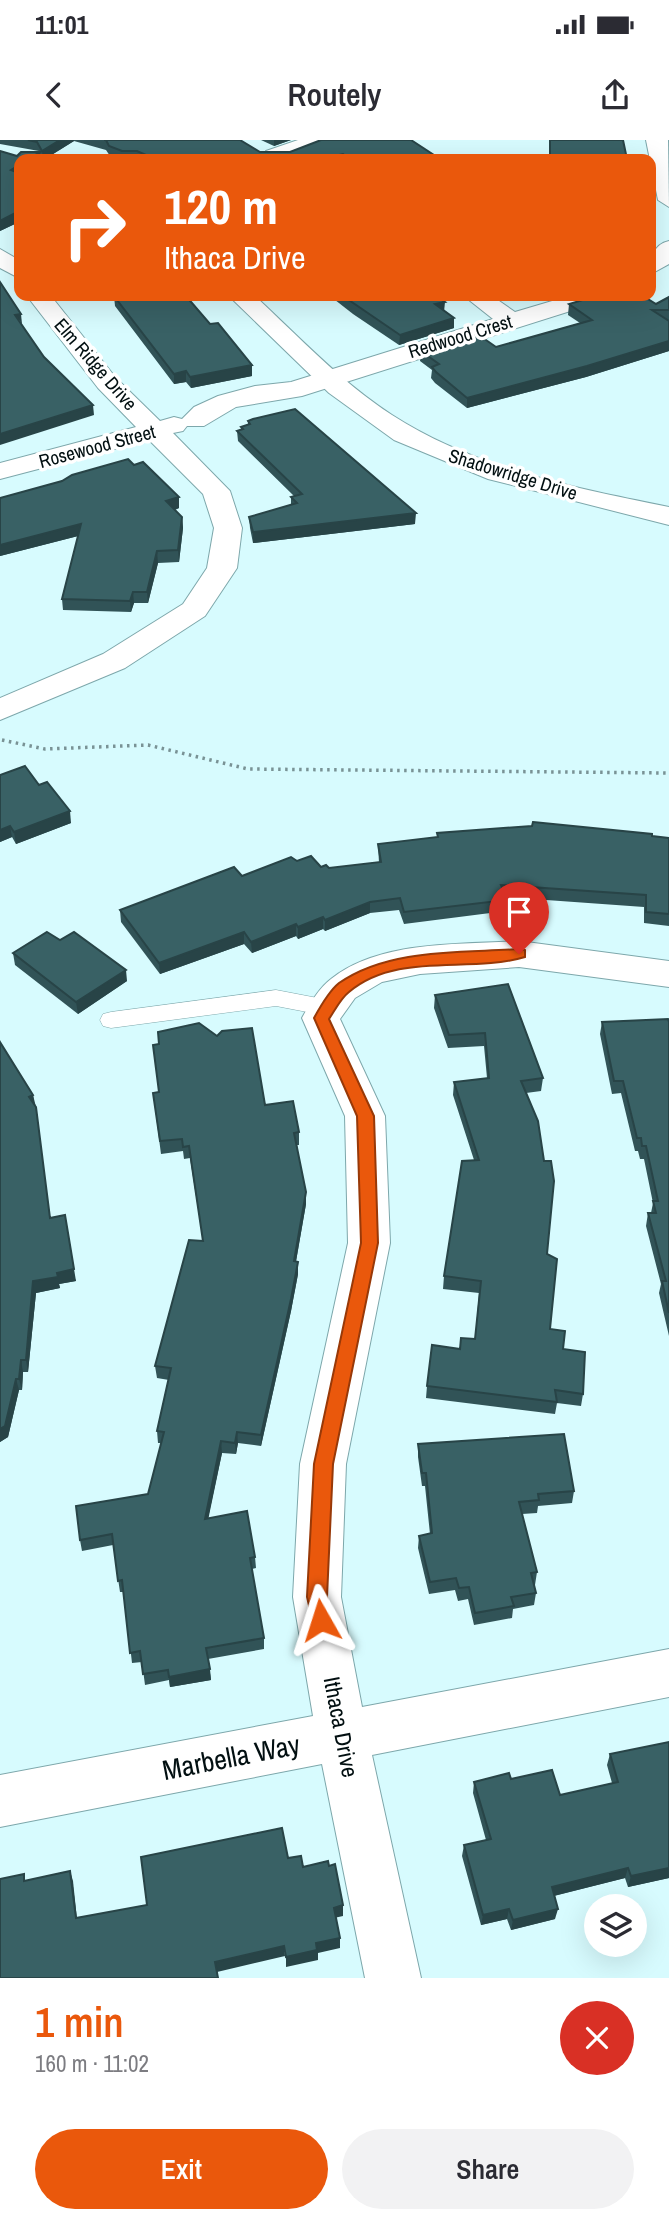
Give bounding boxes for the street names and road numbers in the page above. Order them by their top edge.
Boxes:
street label: Redwood Crest [405,308,516,364]
street label: Elm Ridge Drive [49,312,143,416]
street label: Rosewood Street [36,418,159,474]
street label: Shadowridge Drive [445,442,581,506]
street label: Ithaca Drive [317,1674,366,1780]
street label: Marbella Way [159,1725,304,1789]

